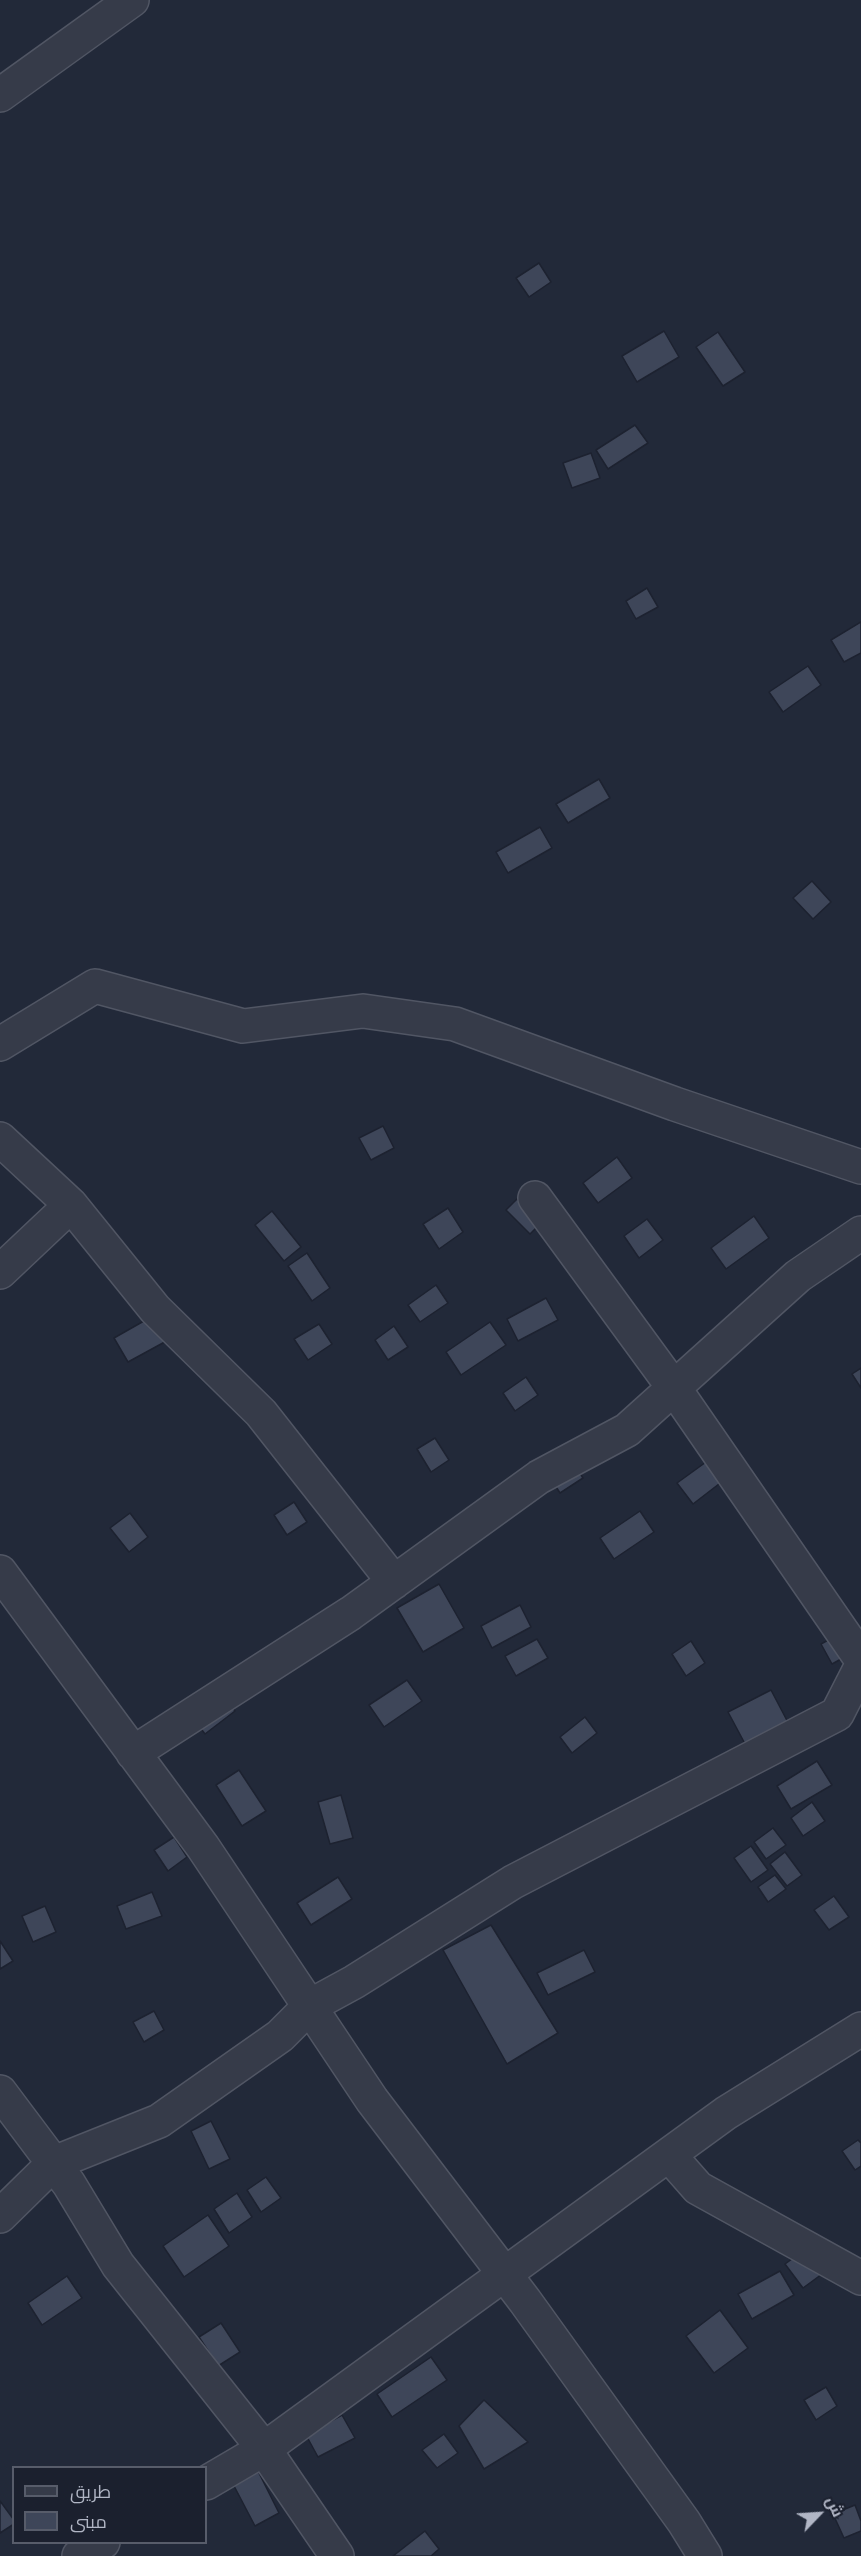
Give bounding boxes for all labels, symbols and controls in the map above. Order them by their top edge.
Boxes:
legend [12,2466,207,2544]
text: طريق [70,2480,111,2503]
north arrow [789,2484,849,2544]
text: ش [822,2493,849,2520]
text: مبنى [70,2510,107,2533]

